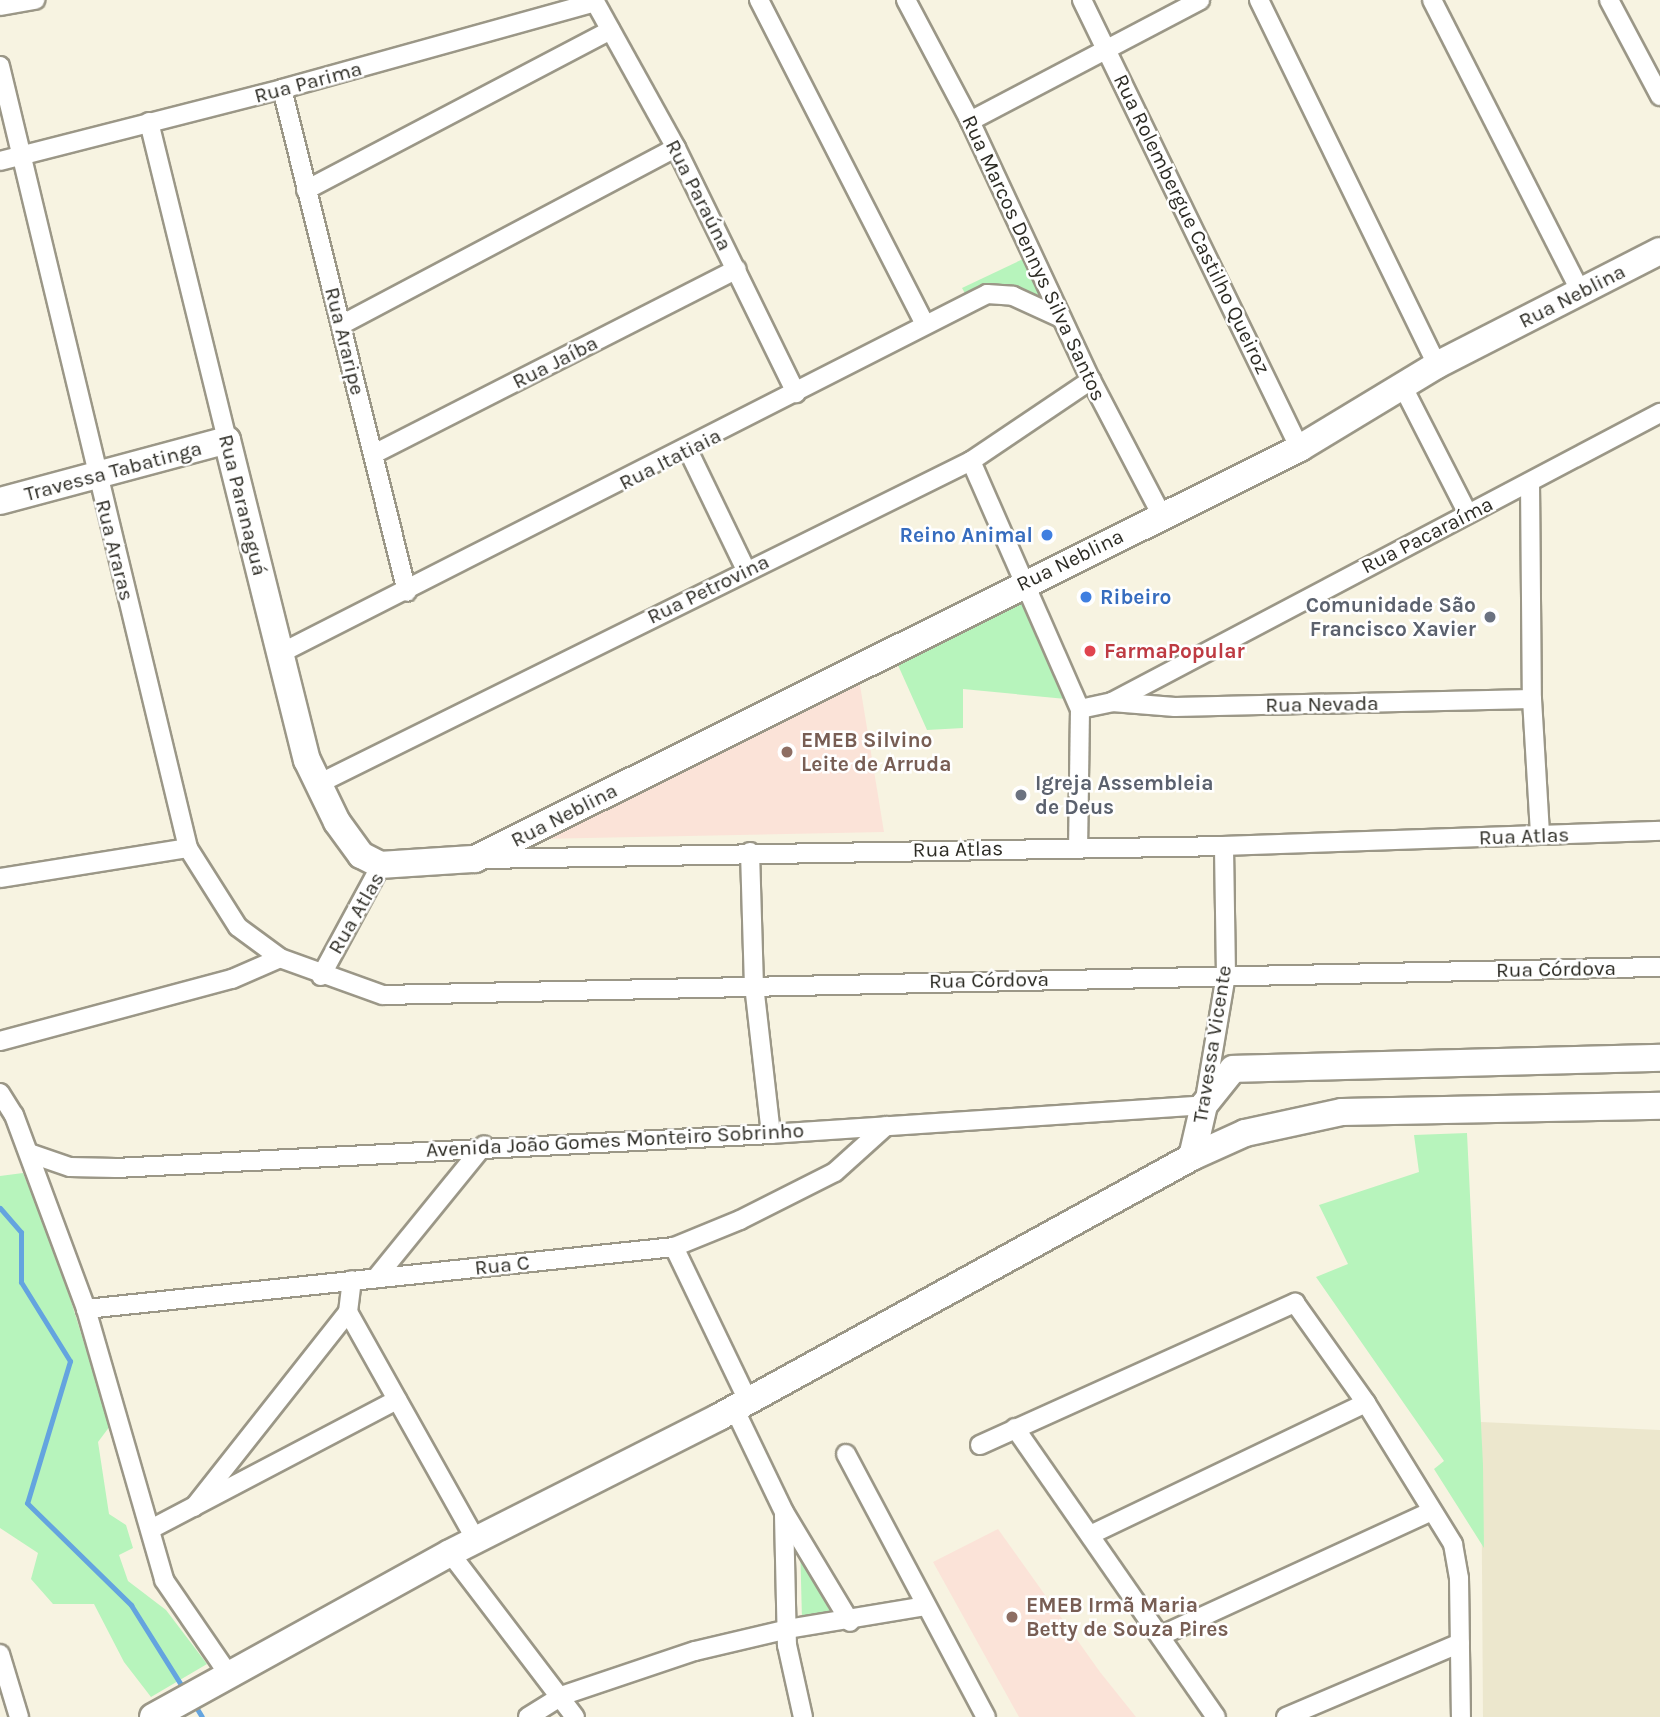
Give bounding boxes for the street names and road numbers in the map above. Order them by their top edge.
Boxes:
street label: Rua Parima [251,56,365,108]
street label: Rua Rolembergue Castilho Queiroz [1108,70,1276,378]
street label: Rua Marcos Dennys Silva Santos [957,111,1111,405]
street label: Rua Paraúna [660,135,738,255]
street label: Rua Neblina [1515,258,1629,334]
street label: Rua Araripe [319,284,371,398]
street label: Rua Jaíba [508,330,602,394]
street label: Rua Itatiaia [615,423,725,495]
street label: Rua Paranaguá [213,432,273,578]
street label: Travessa Tabatinga [22,435,204,507]
street label: Rua Pacaraíma [1357,491,1497,579]
street label: Rua Araras [90,497,140,603]
street label: Rua Neblina [1012,523,1128,597]
street label: Rua Petrovina [643,549,773,629]
street label: Rua Nevada [1265,690,1379,718]
street label: Rua Neblina [507,777,621,853]
street label: Rua Atlas [1478,822,1570,850]
street label: Rua Atlas [913,836,1003,862]
street label: Rua Atlas [322,867,390,959]
street label: Rua Córdova [1496,955,1616,983]
street label: Travessa Vicente [1187,963,1237,1125]
street label: Rua Córdova [929,966,1049,994]
street label: Avenida João Gomes Monteiro Sobrinho [425,1118,805,1162]
street label: Rua C [473,1250,531,1280]

